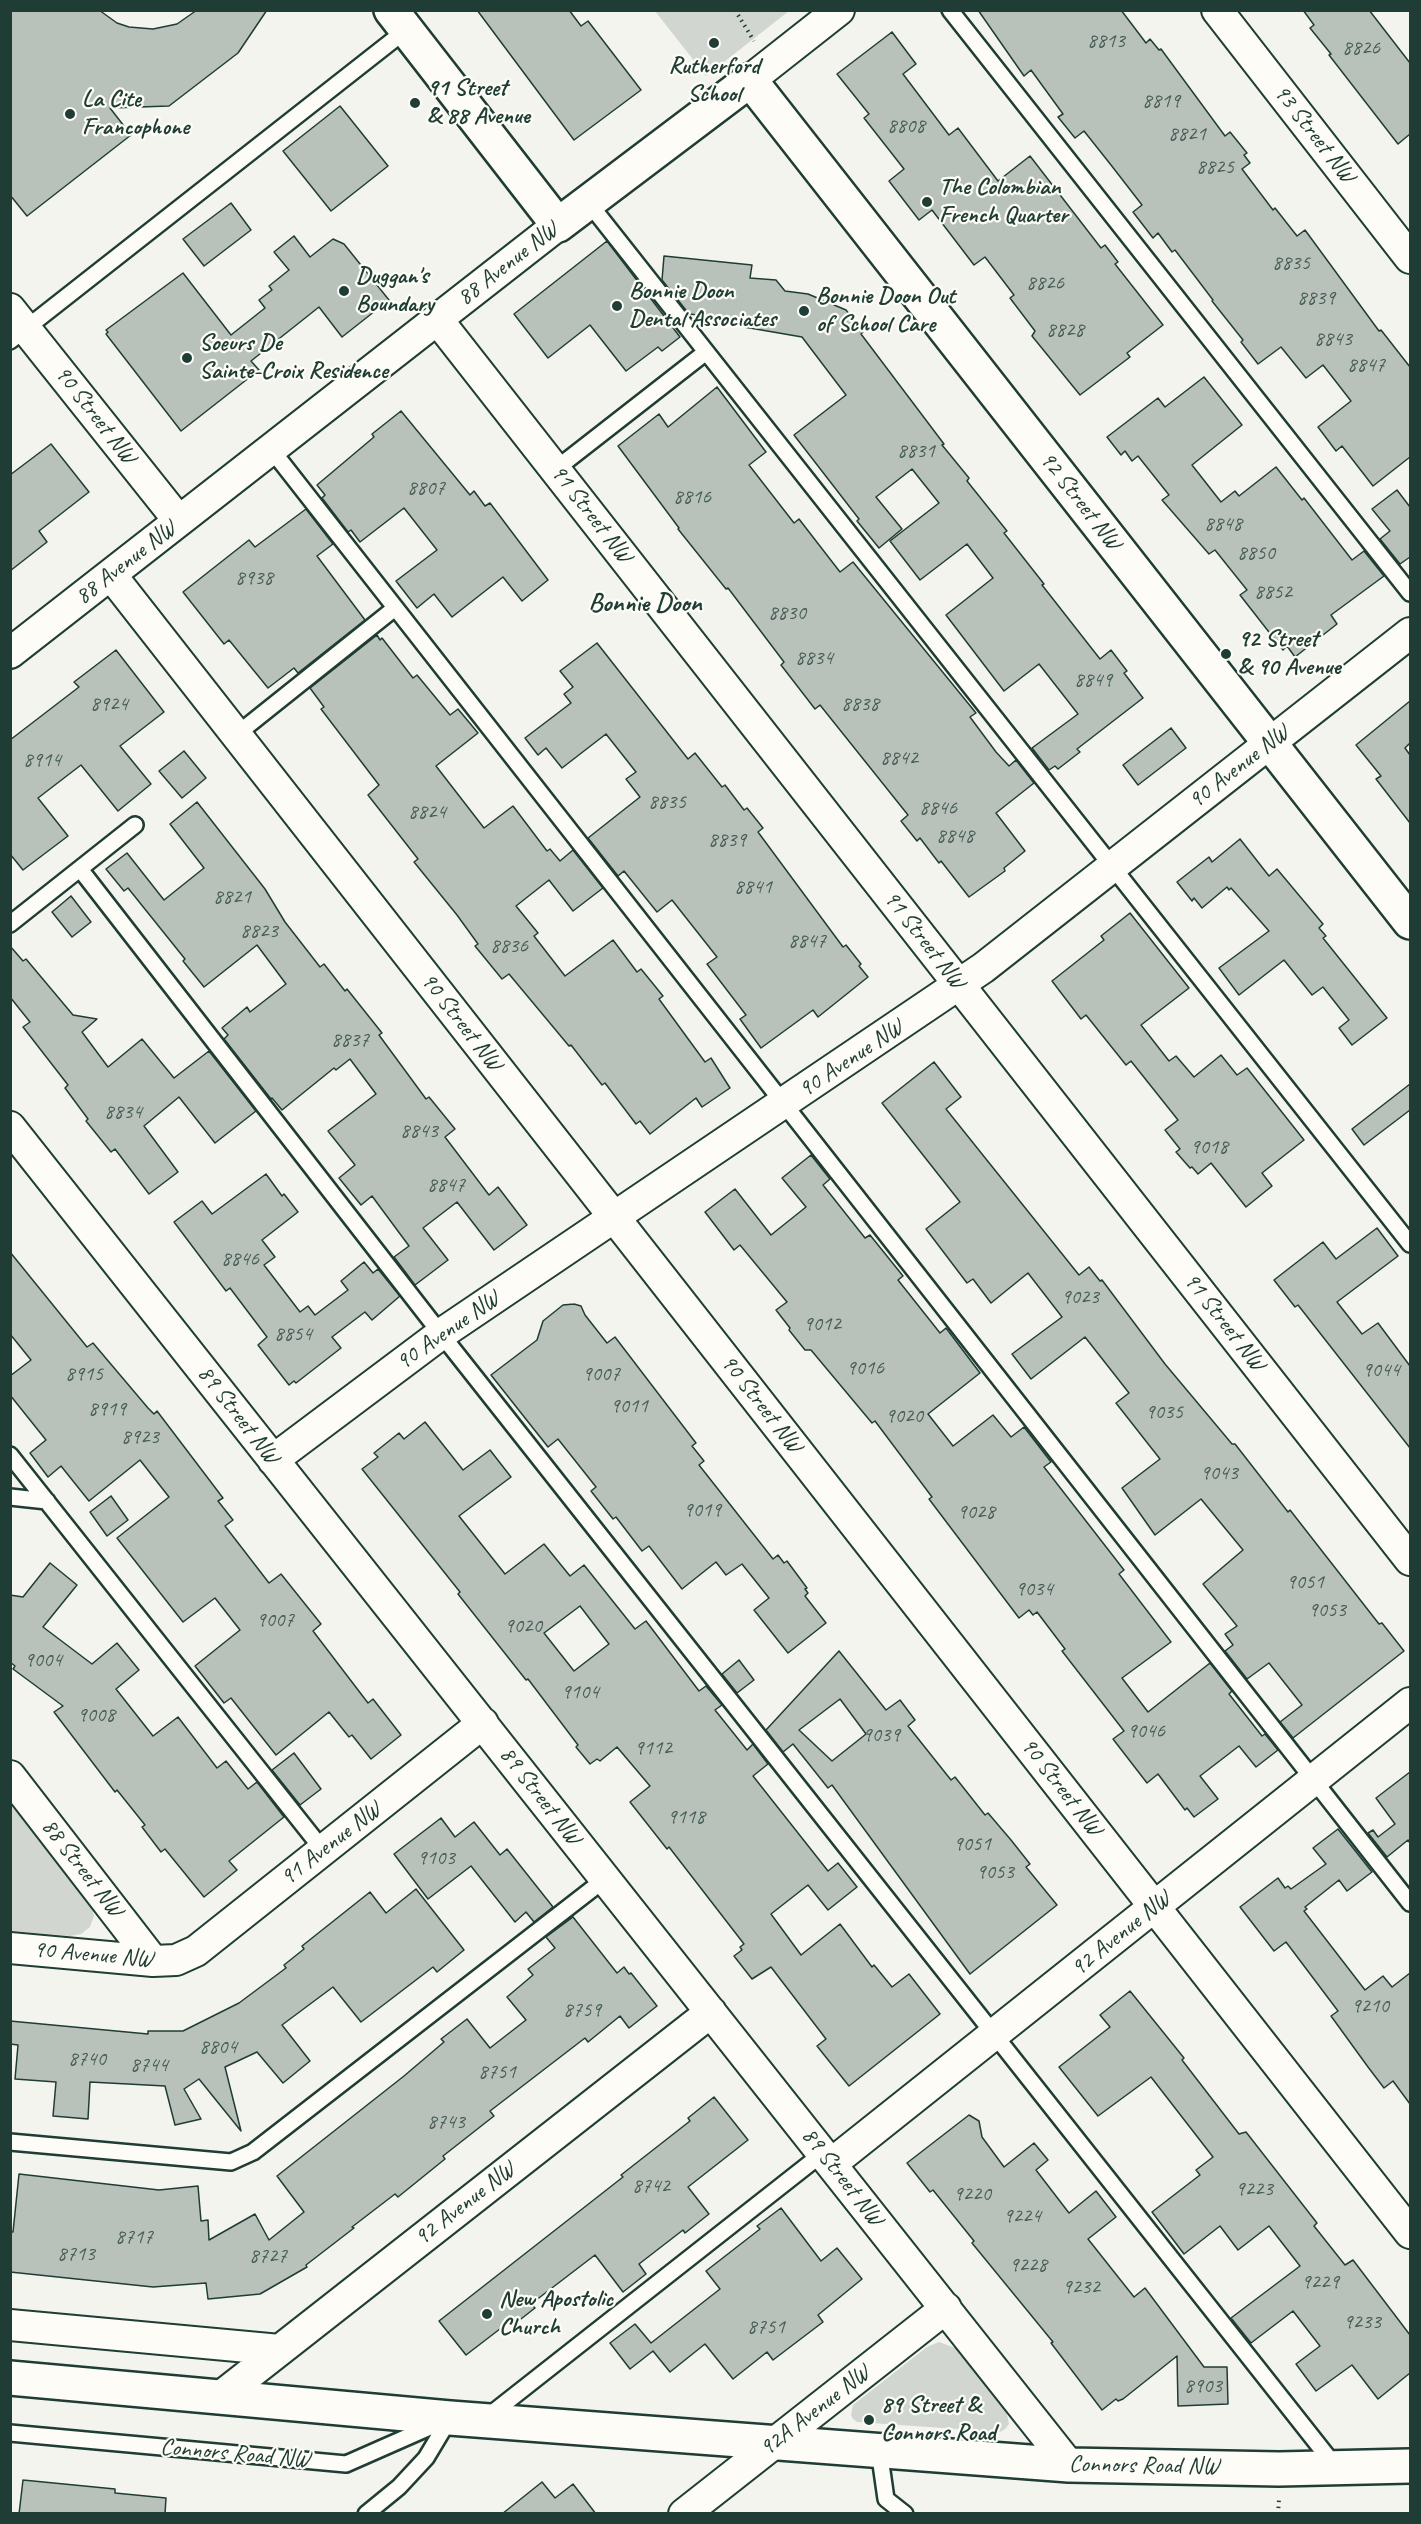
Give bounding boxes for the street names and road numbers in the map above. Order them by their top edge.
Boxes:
street label: 93 Street NW [1267,79,1361,189]
street label: 88 Avenue NW [452,216,564,312]
street label: 90 Street NW [48,360,142,470]
street label: 92 Street NW [1033,446,1127,556]
street label: 91 Street NW [544,459,638,569]
street label: 88 Avenue NW [70,515,182,611]
street label: 90 Avenue NW [1183,719,1295,815]
street label: 91 Street NW [877,885,971,995]
street label: 90 Street NW [414,967,508,1077]
street label: 90 Avenue NW [793,1014,909,1104]
street label: 91 Street NW [1177,1267,1271,1377]
street label: 90 Avenue NW [391,1285,505,1377]
street label: 90 Street NW [714,1349,808,1459]
street label: 89 Street NW [191,1360,285,1470]
street label: 90 Street NW [1014,1732,1108,1842]
street label: 89 Street NW [493,1741,587,1851]
street label: 91 Avenue NW [275,1796,387,1892]
street label: 88 Street NW [35,1813,129,1923]
street label: 92 Avenue NW [1065,1885,1177,1983]
street label: 90 Avenue NW [32,1935,154,1975]
street label: 89 Street NW [795,2122,889,2232]
street label: 92 Avenue NW [409,2156,521,2252]
street label: 92A Avenue NW [754,2359,876,2463]
street label: Connors Road NW [159,2433,311,2475]
street label: Connors Road NW [1069,2450,1219,2482]

